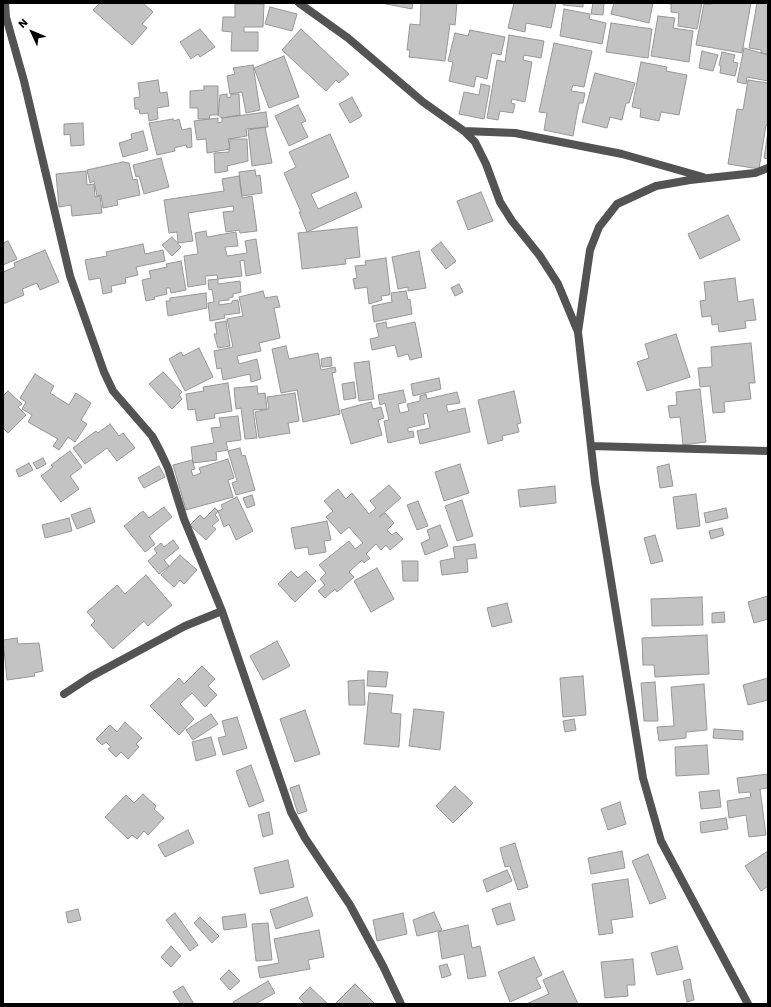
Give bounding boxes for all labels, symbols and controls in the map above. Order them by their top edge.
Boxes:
north arrow [12,12,52,52]
text: N [15,16,31,31]

